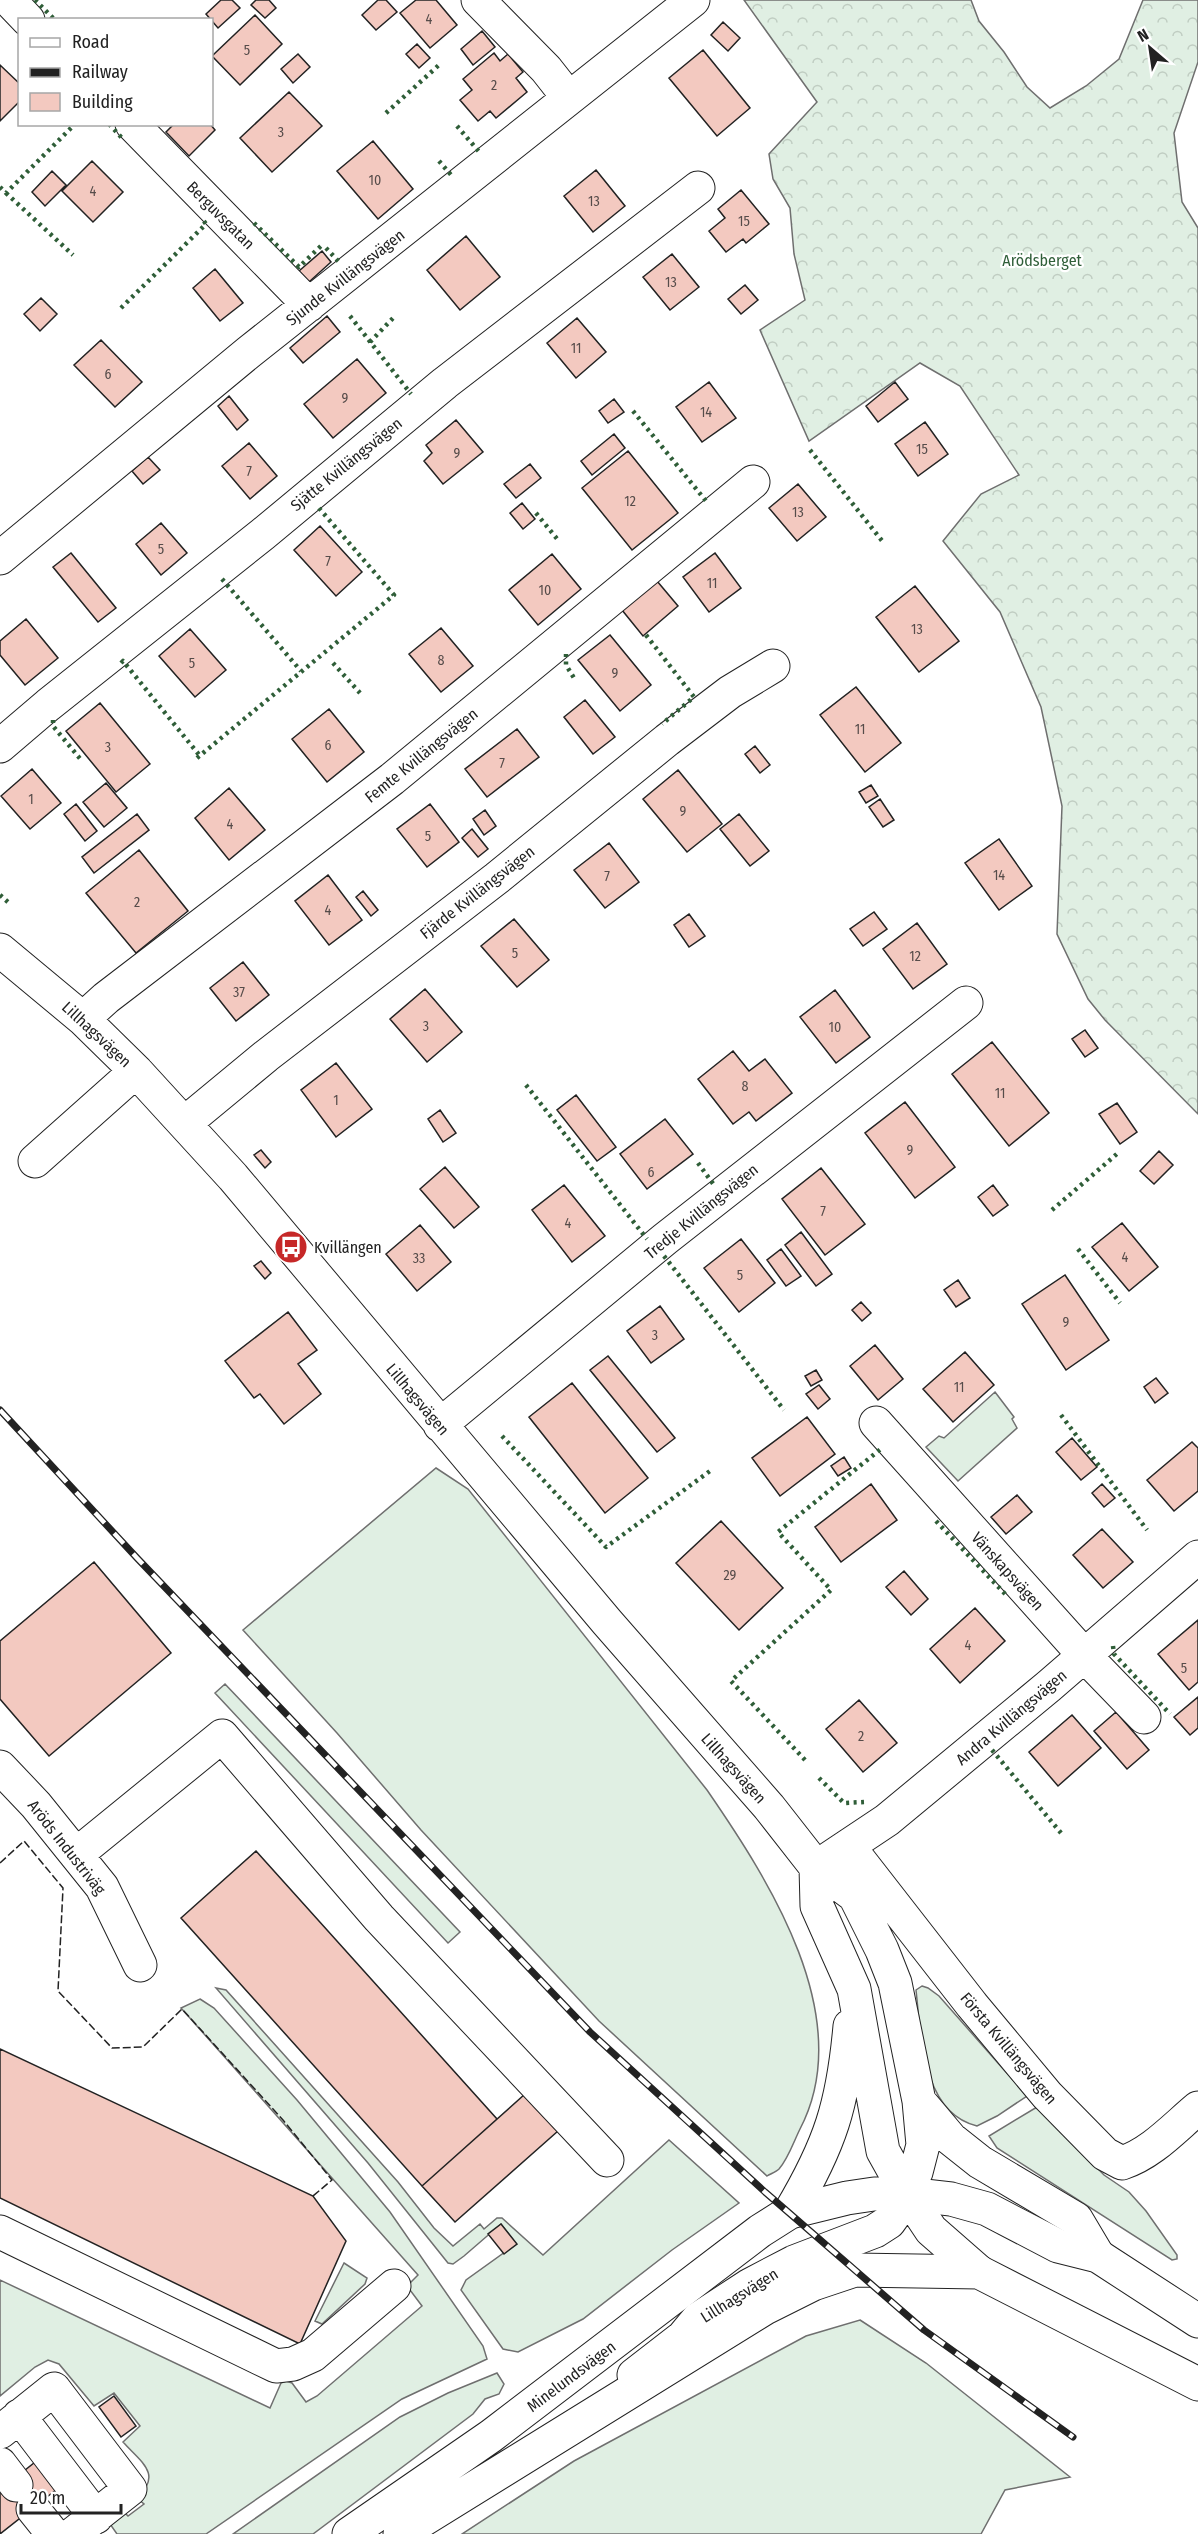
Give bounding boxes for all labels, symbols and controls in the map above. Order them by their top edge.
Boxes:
house number: 4 [426,11,433,28]
legend [18,18,213,126]
north arrow [1120,18,1180,78]
text: N [1134,25,1152,46]
text: Road [72,31,109,53]
house number: 5 [244,42,250,59]
text: Railway [72,61,128,83]
house number: 2 [491,77,497,94]
text: Building [72,91,133,113]
house number: 3 [278,124,284,141]
house number: 10 [369,172,381,189]
street label: Berguvsgatan [183,178,258,253]
house number: 4 [90,183,97,200]
house number: 13 [588,193,600,210]
house number: 15 [738,213,750,230]
street label: Sjunde Kvillängsvägen [282,225,408,330]
park label: Arödsberget [1002,251,1083,270]
house number: 13 [665,274,677,291]
house number: 11 [571,340,581,357]
house number: 6 [105,366,112,383]
house number: 9 [342,390,349,407]
house number: 14 [700,404,712,421]
street label: Sjätte Kvillängsvägen [287,414,406,515]
house number: 15 [916,441,928,458]
house number: 9 [454,445,461,462]
house number: 7 [246,463,252,480]
house number: 12 [624,493,636,510]
house number: 13 [792,504,804,521]
house number: 5 [158,541,164,558]
house number: 7 [325,553,331,570]
house number: 11 [707,575,717,592]
house number: 10 [539,582,551,599]
house number: 13 [911,621,923,638]
house number: 8 [438,652,445,669]
house number: 5 [189,655,195,672]
house number: 9 [612,665,619,682]
street label: Femte Kvillängsvägen [361,704,482,807]
house number: 11 [855,721,865,738]
house number: 6 [325,737,332,754]
house number: 3 [105,739,111,756]
house number: 7 [499,755,505,772]
house number: 1 [28,791,34,808]
house number: 9 [680,803,687,820]
house number: 4 [227,816,234,833]
house number: 5 [425,828,431,845]
street label: Fjärde Kvillängsvägen [416,842,538,943]
house number: 14 [993,867,1005,884]
house number: 7 [604,868,610,885]
house number: 2 [134,894,140,911]
house number: 4 [325,902,332,919]
house number: 5 [512,945,518,962]
house number: 12 [909,948,921,965]
house number: 37 [233,984,245,1001]
street label: Lillhagsvägen [58,997,135,1071]
house number: 3 [423,1018,429,1035]
house number: 10 [829,1019,841,1036]
house number: 8 [742,1078,749,1095]
house number: 11 [995,1085,1005,1102]
house number: 1 [333,1092,339,1109]
house number: 9 [907,1142,914,1159]
street label: Tredje Kvillängsvägen [641,1160,762,1263]
house number: 6 [648,1164,655,1181]
house number: 7 [820,1203,826,1220]
house number: 4 [565,1215,572,1232]
bus stop icon: Kvillängen [273,1229,309,1265]
place label: Kvillängen [314,1238,382,1257]
house number: 4 [1122,1249,1129,1266]
house number: 33 [413,1250,425,1267]
house number: 5 [737,1267,743,1284]
house number: 9 [1063,1314,1070,1331]
house number: 3 [652,1327,658,1344]
street label: Lillhagsvägen [382,1360,453,1439]
house number: 11 [954,1379,964,1396]
street label: Vänskapsvägen [967,1528,1048,1614]
house number: 29 [724,1567,737,1584]
house number: 4 [965,1637,972,1654]
house number: 5 [1181,1660,1187,1677]
street label: Andra Kvillängsvägen [952,1666,1070,1769]
house number: 2 [858,1728,864,1745]
street label: Lillhagsvägen [697,1729,770,1807]
street label: Aröds Industriväg [24,1796,110,1899]
street label: Första Kvillängsvägen [956,1989,1061,2108]
street label: Lillhagsvägen [697,2264,782,2327]
street label: Minelundsvägen [523,2337,619,2416]
scale bar [21,2477,122,2515]
text: 20 m [30,2487,65,2509]

